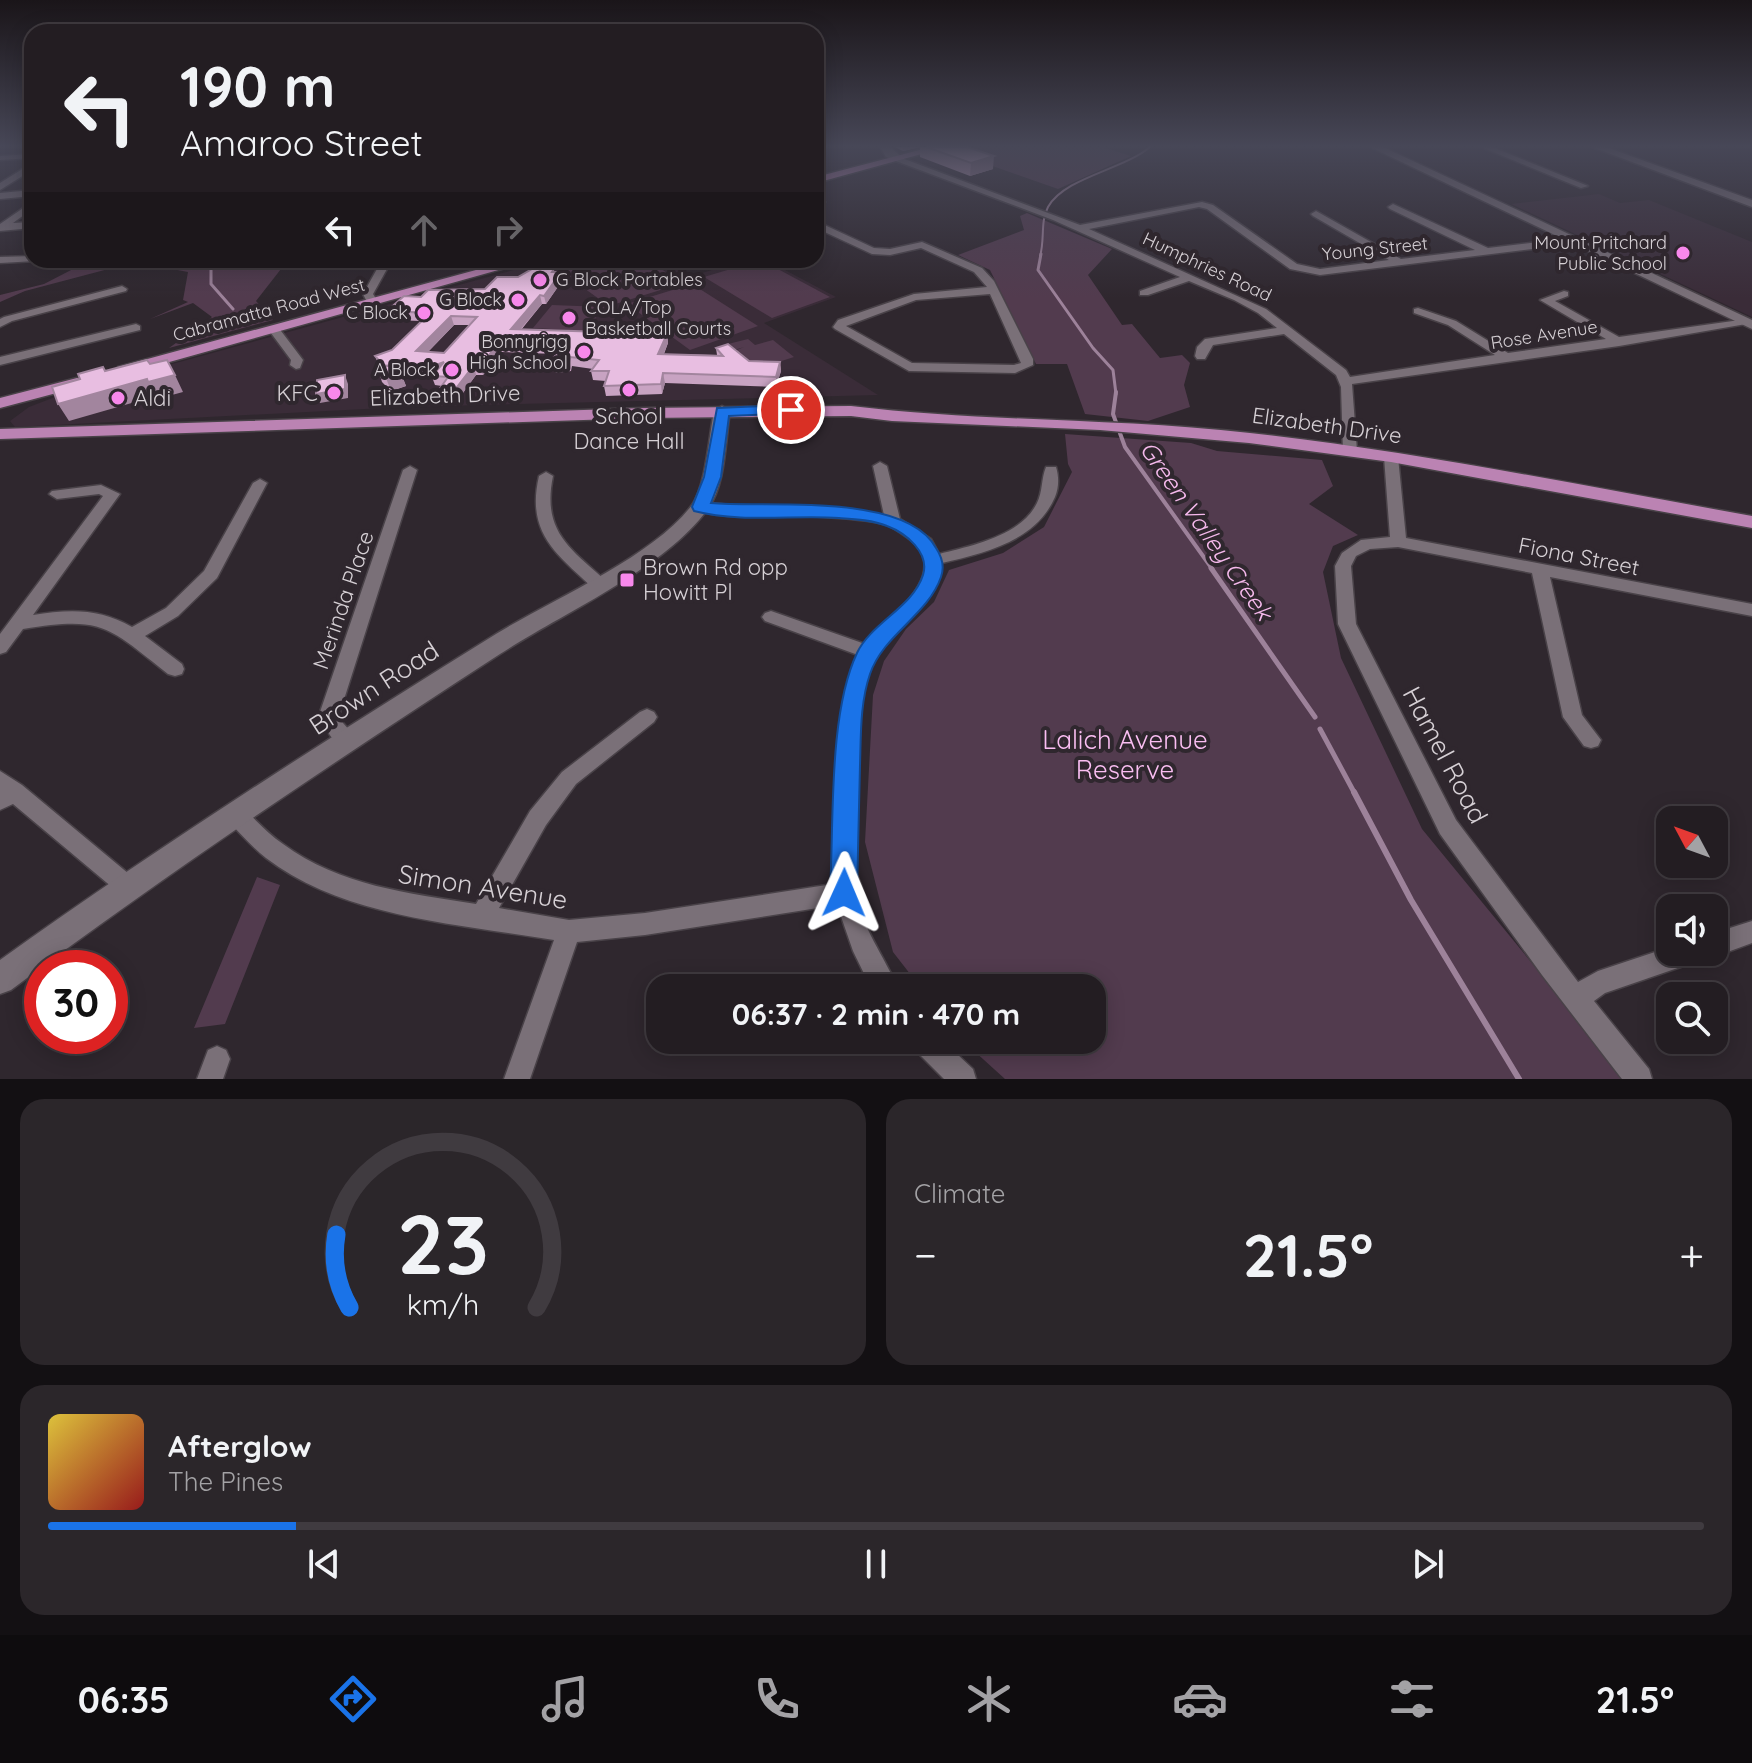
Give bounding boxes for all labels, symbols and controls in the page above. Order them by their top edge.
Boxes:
text: 190 m [180,51,335,121]
icon: left [48,56,152,160]
text: Amaroo Street [180,120,423,165]
icon: left [318,208,362,252]
icon: ahead [402,208,446,252]
icon: right [486,208,530,252]
street label: Humphries Road [1139,227,1275,306]
place label: Mount Pritchard Public School [1534,231,1667,275]
street label: Young Street [1321,232,1429,265]
marker: Mount Pritchard Public School [1674,244,1692,262]
place label: G Block Portables [556,268,703,291]
marker: G Block Portables [531,271,549,289]
street label: Cabramatta Road West [170,273,367,346]
place label: G Block [439,288,502,311]
marker: G Block [509,291,527,309]
place label: COLA/Top Basketball Courts [585,296,731,340]
place label: C Block [346,301,408,324]
marker: C Block [415,304,433,322]
marker: COLA/Top Basketball Courts [560,309,578,327]
street label: Rose Avenue [1489,315,1599,354]
place label: Bonnyrigg High School [469,330,568,374]
marker: Bonnyrigg High School [575,343,593,361]
place label: A Block [374,358,436,381]
marker: A Block [443,361,461,379]
pin [757,376,825,444]
street label: Elizabeth Drive [369,378,521,412]
place label: KFC [277,379,318,407]
marker: School Dance Hall [620,381,638,399]
place label: Aldi [134,384,171,412]
marker: KFC [325,384,343,402]
icon: arrive [769,388,813,432]
marker: Aldi [109,389,127,407]
street label: Elizabeth Drive [1250,401,1404,449]
place label: School Dance Hall [574,402,685,455]
water label: Green Valley Creek [1134,435,1281,628]
street label: Merinda Place [306,527,380,673]
street label: Fiona Street [1516,531,1642,581]
place label: Brown Rd opp Howitt Pl [643,553,788,606]
marker: Brown Rd opp Howitt Pl [618,571,636,589]
street label: Brown Road [303,633,445,742]
street label: Hamel Road [1396,681,1495,829]
park label: Lalich Avenue Reserve [1042,723,1208,786]
north arrow [1656,806,1728,878]
map controls [1656,806,1728,1054]
position arrow [802,851,886,935]
street label: Simon Avenue [396,857,570,916]
button: sound [1656,894,1728,966]
speed limit sign: 30 [24,950,128,1054]
button: search [1656,982,1728,1054]
text: 06:37 · 2 min · 470 m [732,995,1020,1033]
text: Climate [914,1177,1005,1210]
text: 23 [397,1191,489,1295]
text: 21.5° [1243,1217,1373,1292]
text: − [914,1227,937,1282]
text: + [1679,1227,1704,1282]
text: km/h [407,1286,479,1322]
text: Afterglow [168,1427,311,1465]
text: The Pines [168,1465,283,1498]
icon: previous [302,1542,346,1586]
icon: pause [854,1542,898,1586]
icon: next [1406,1542,1450,1586]
icon: directions [325,1671,381,1727]
icon: music [537,1671,593,1727]
icon: phone [749,1671,805,1727]
icon: climate [961,1671,1017,1727]
icon: car [1172,1671,1228,1727]
icon: filters [1384,1671,1440,1727]
text: 06:35 [78,1677,170,1722]
text: 21.5° [1596,1677,1674,1722]

